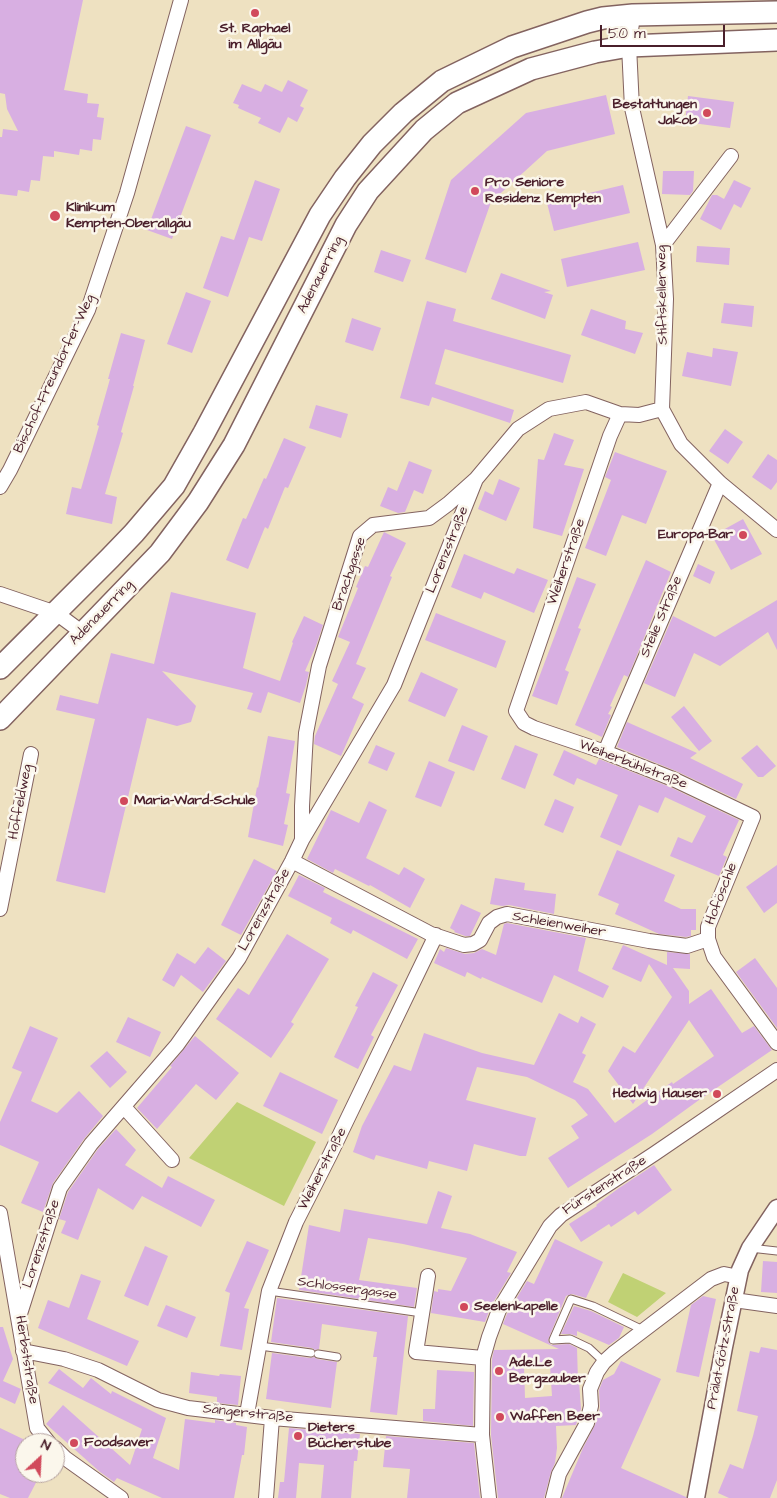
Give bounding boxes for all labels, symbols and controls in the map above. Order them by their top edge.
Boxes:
marker: St. Raphael im Allgäu [249,7,261,19]
scale bar [602,15,727,47]
place label: St. Raphael im Allgäu [220,21,290,54]
text: 50 m [608,23,646,44]
place label: Bestattungen Jakob [612,97,697,130]
marker: Bestattungen Jakob [701,107,713,119]
place label: Pro Seniore Residenz Kempten [485,175,601,208]
marker: Pro Seniore Residenz Kempten [469,185,481,197]
place label: Klinikum Kempten-Oberallgäu [66,200,191,232]
marker: Klinikum Kempten-Oberallgäu [48,209,62,223]
street label: Adenauerring [294,234,348,316]
street label: Stiftskellerweg [654,245,672,345]
street label: Bischof-Freundorfer-Weg [11,292,99,456]
street label: Lorenzstraße [423,504,473,596]
street label: Weiherstraße [544,517,590,607]
place label: Europa-Bar [658,527,733,543]
marker: Europa-Bar [737,529,749,541]
street label: Brachgasse [330,535,370,613]
street label: Steile Straße [637,574,687,660]
street label: Adenauerring [67,577,137,649]
street label: Weiherbühlstraße [577,737,689,793]
street label: Hoffeldweg [5,763,37,841]
place label: Maria-Ward-Schule [134,793,255,809]
marker: Maria-Ward-Schule [118,795,130,807]
street label: Hoföschle [702,861,742,927]
street label: Lorenzstraße [235,866,295,954]
street label: Schleienweiher [511,909,607,941]
place label: Hedwig Hauser [612,1086,707,1102]
marker: Hedwig Hauser [711,1088,723,1100]
street label: Weiherstraße [295,1125,351,1213]
street label: Fürstenstraße [560,1153,650,1219]
street label: Lorenzstraße [20,1198,64,1290]
street label: Schlossergasse [296,1274,398,1304]
street label: Prälat-Götz-Straße [704,1285,744,1411]
place label: Seelenkapelle [474,1299,558,1315]
marker: Seelenkapelle [458,1301,470,1313]
street label: Herbststraße [11,1315,41,1405]
place label: Ade.Le Bergzauber [509,1355,586,1388]
marker: Ade.Le Bergzauber [493,1365,505,1377]
street label: Sängerstraße [202,1401,294,1427]
place label: Waffen Beer [510,1409,600,1425]
marker: Waffen Beer [494,1411,506,1423]
place label: Dieters Bücherstube [308,1420,391,1452]
marker: Dieters Bücherstube [292,1430,304,1442]
north arrow [15,1433,65,1483]
text: N [38,1434,54,1456]
place label: Foodsaver [84,1435,153,1451]
marker: Foodsaver [68,1437,80,1449]

